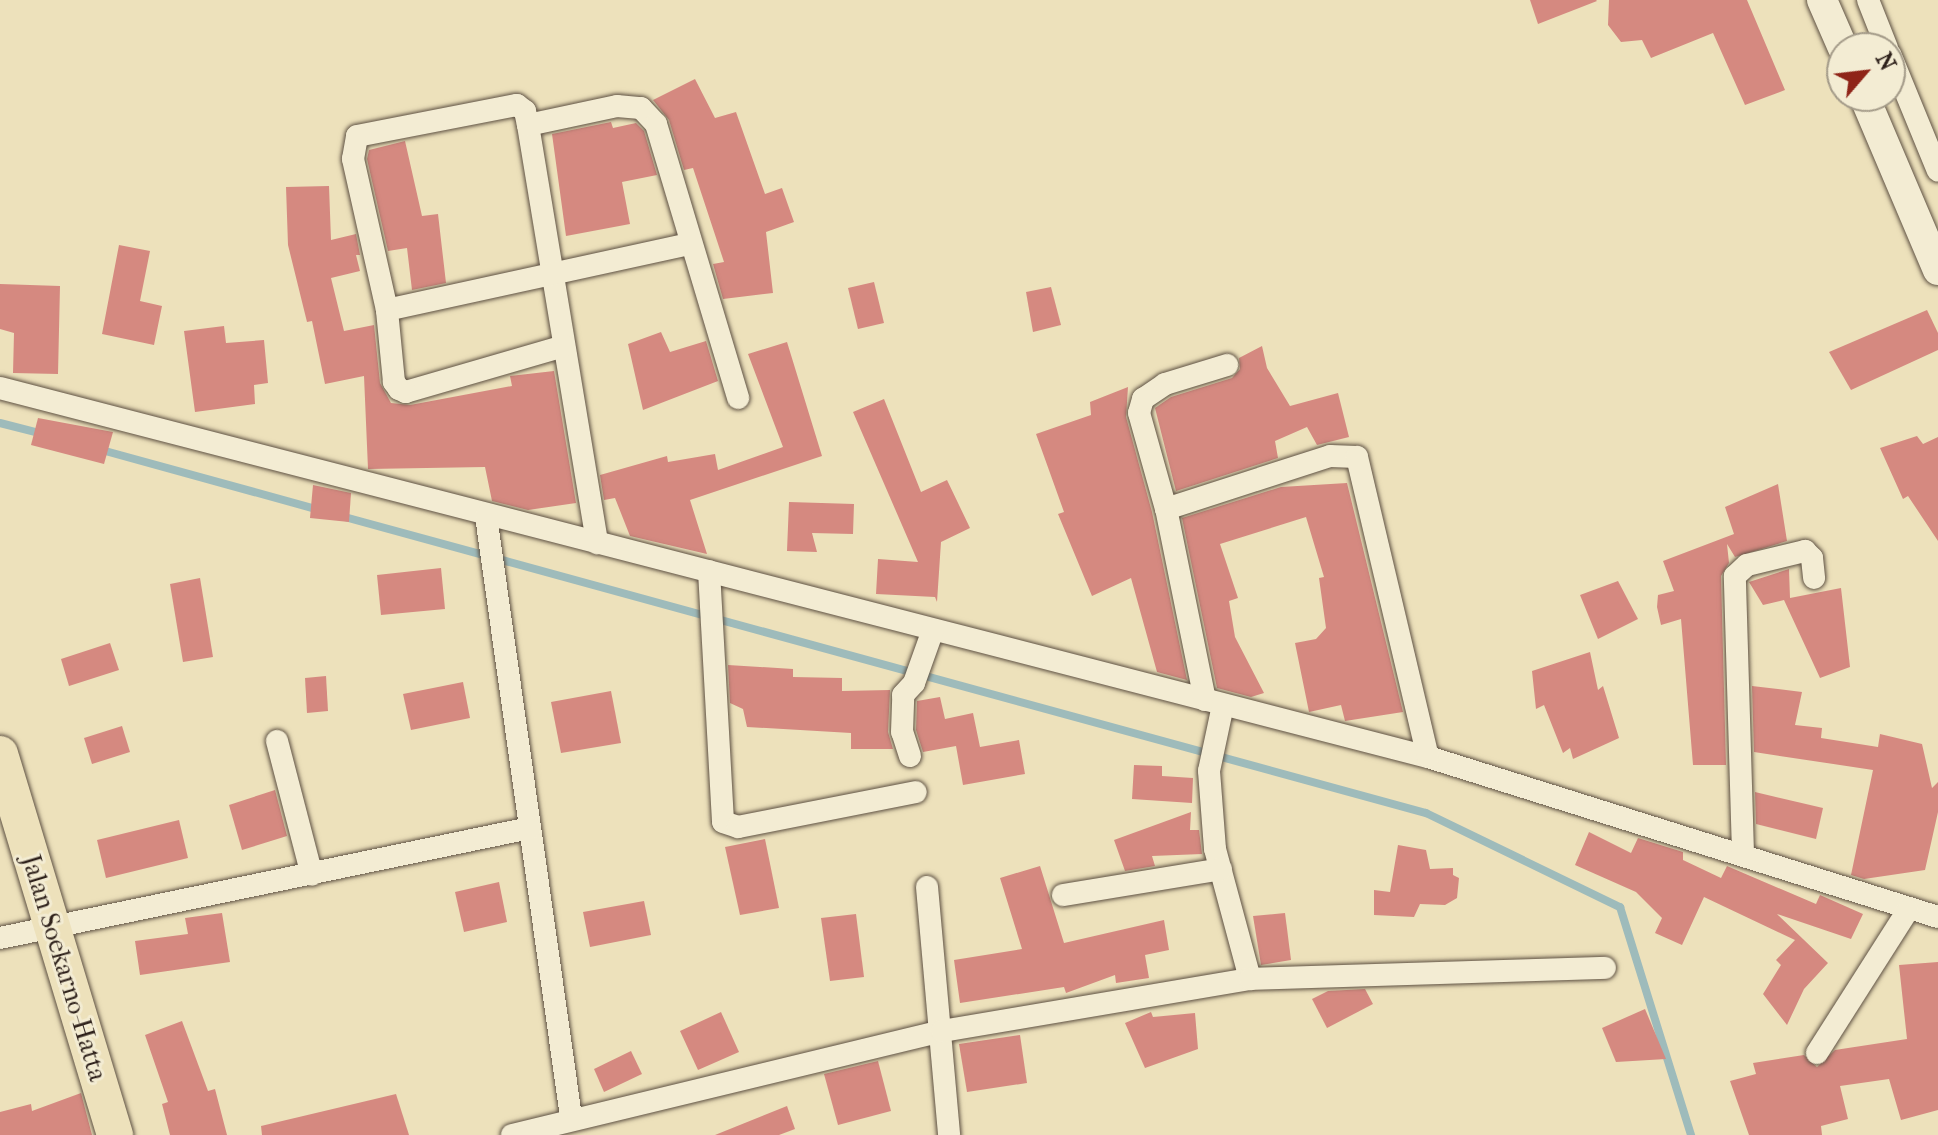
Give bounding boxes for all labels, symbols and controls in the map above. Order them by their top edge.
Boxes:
north arrow [1826,32,1906,112]
text: N [1870,48,1901,75]
street label: Jalan Soekarno-Hatta [15,851,113,1085]

